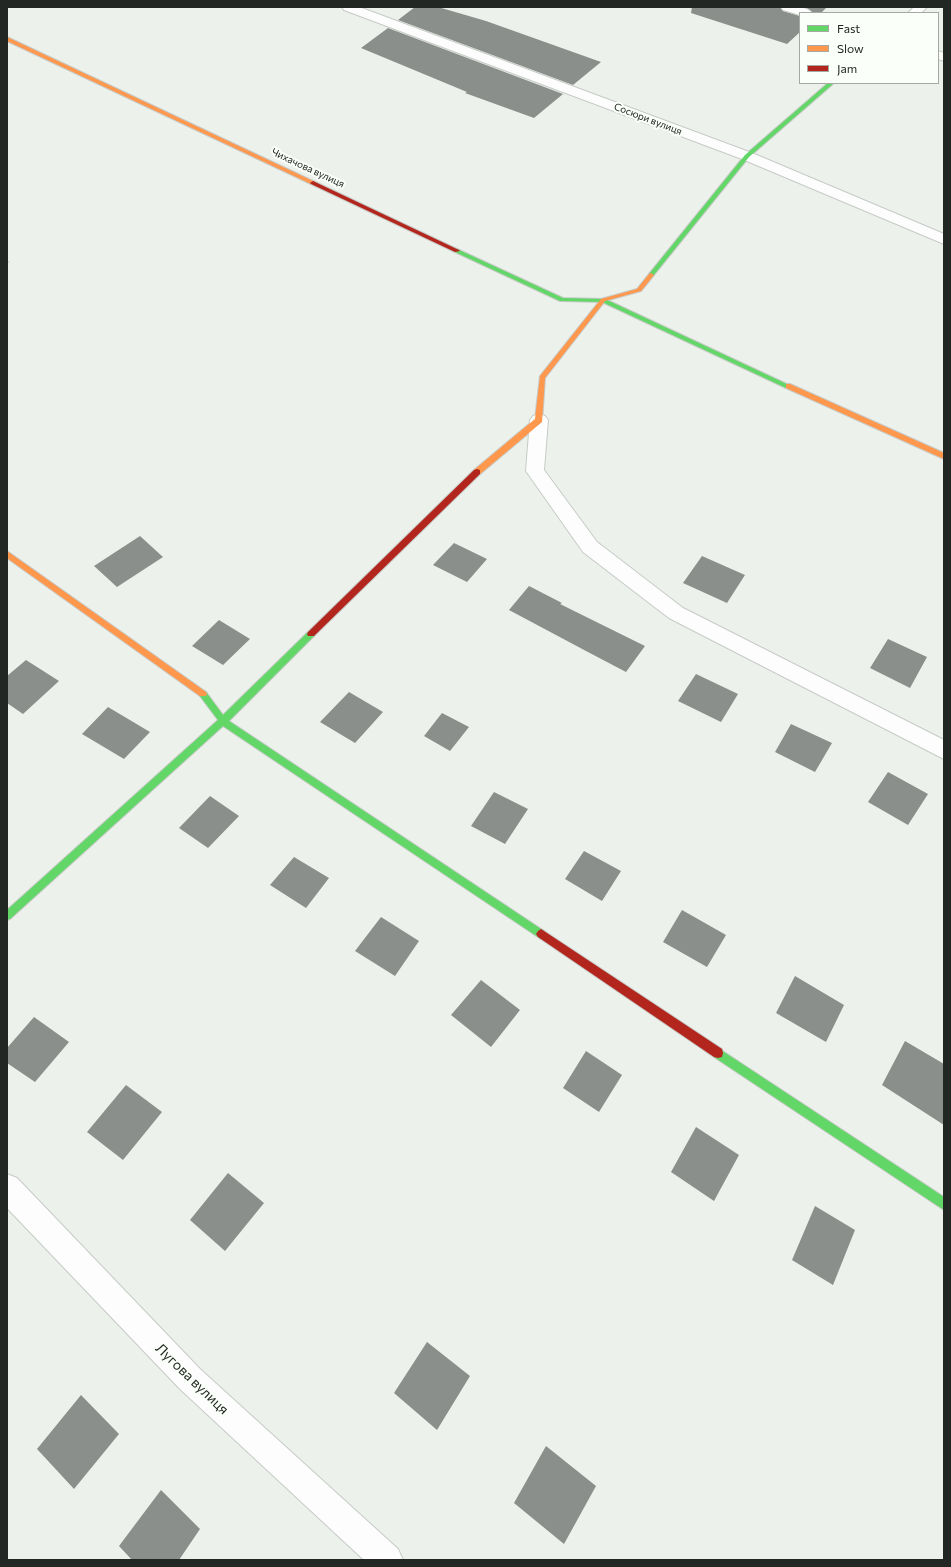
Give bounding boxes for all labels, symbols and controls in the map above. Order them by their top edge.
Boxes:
legend [799,12,939,84]
text: Fast [837,21,860,35]
text: Slow [837,41,864,55]
text: Jam [837,61,857,75]
street label: Сосюри вулиця [612,100,684,138]
street label: Чихачова вулиця [269,146,347,190]
street label: Лугова вулиця [152,1340,232,1418]

